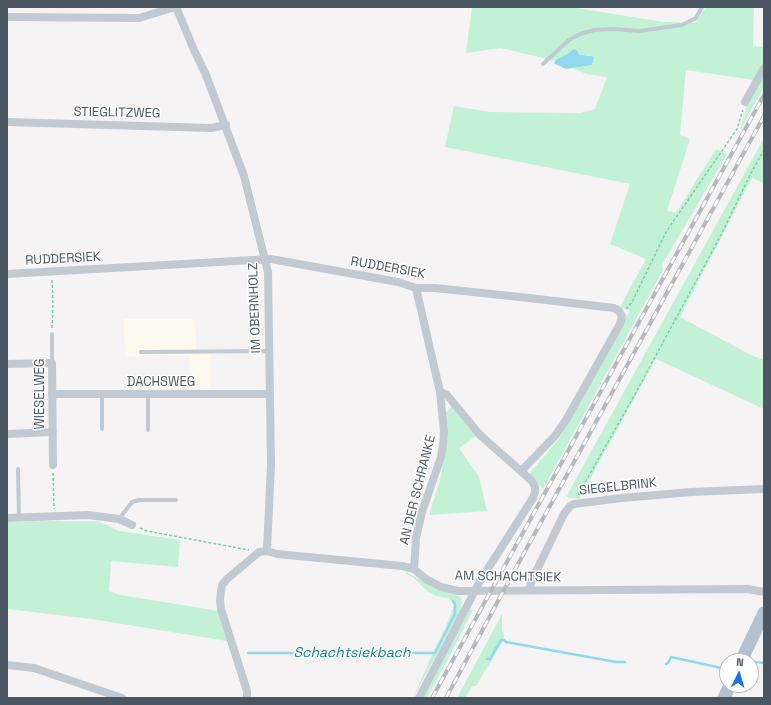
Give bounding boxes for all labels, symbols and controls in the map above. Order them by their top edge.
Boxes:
street label: STIEGLITZWEG [73,104,161,122]
street label: RUDDERSIEK [25,249,101,269]
street label: RUDDERSIEK [349,254,427,282]
street label: IM OBERNHOLZ [246,262,264,354]
street label: WIESELWEG [32,358,48,430]
street label: DACHSWEG [127,374,195,390]
street label: AN DER SCHRANKE [397,433,439,547]
street label: SIEGELBRINK [578,475,658,499]
street label: AM SCHACHTSIEK [455,568,561,586]
water label: Schachtsiekbach [293,645,411,661]
north arrow [719,653,759,693]
text: N [736,655,744,669]

